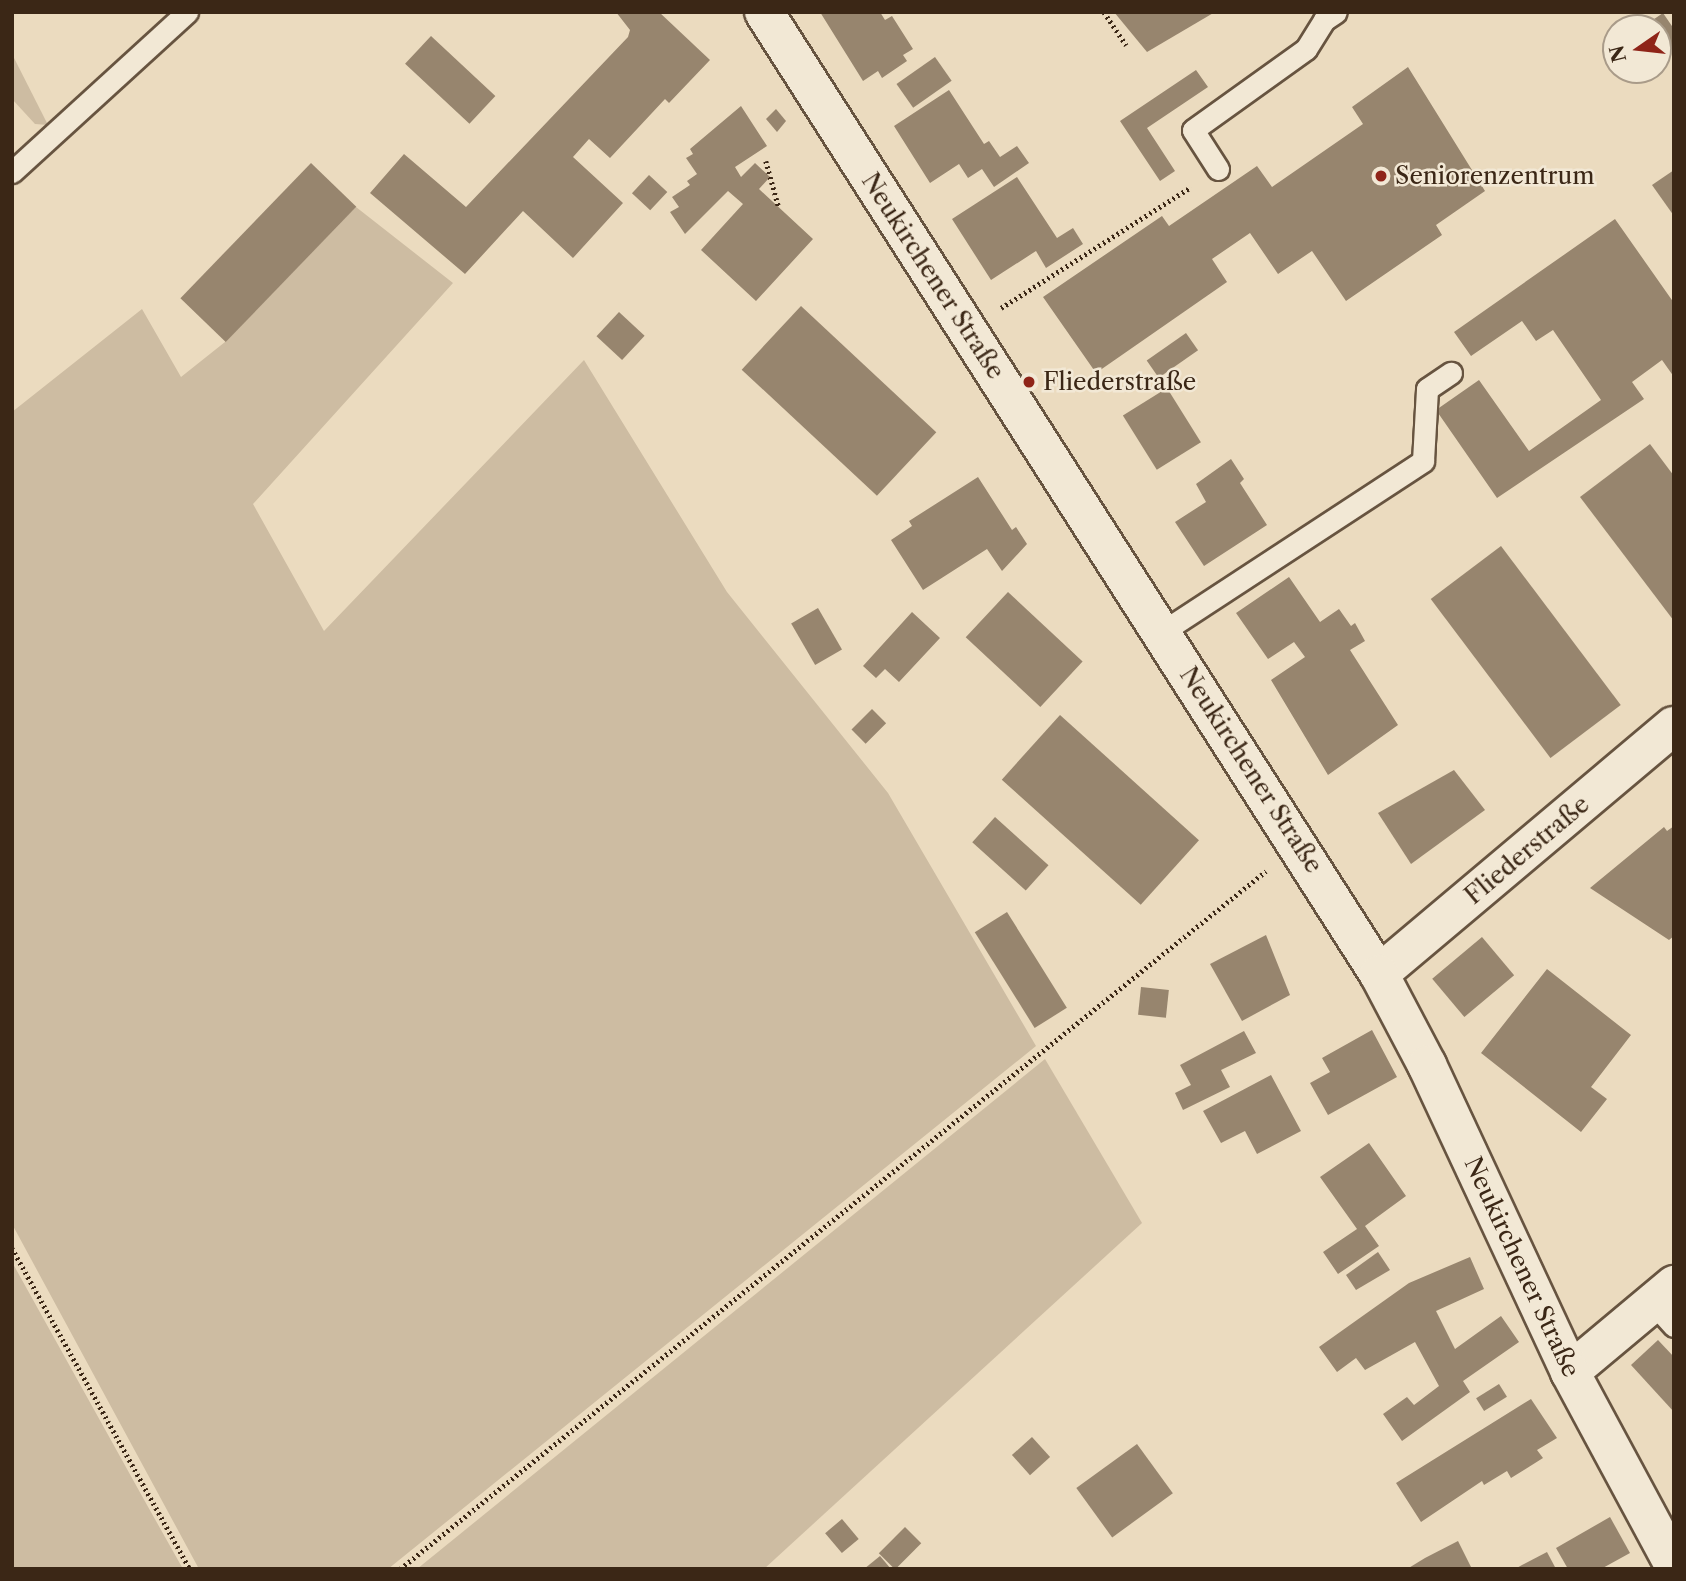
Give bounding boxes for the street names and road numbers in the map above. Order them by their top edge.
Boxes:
street label: Neukirchener Straße [856,167,1010,385]
street label: Neukirchener Straße [1174,661,1328,879]
street label: Fliederstraße [1459,790,1595,910]
street label: Neukirchener Straße [1458,1152,1586,1382]

